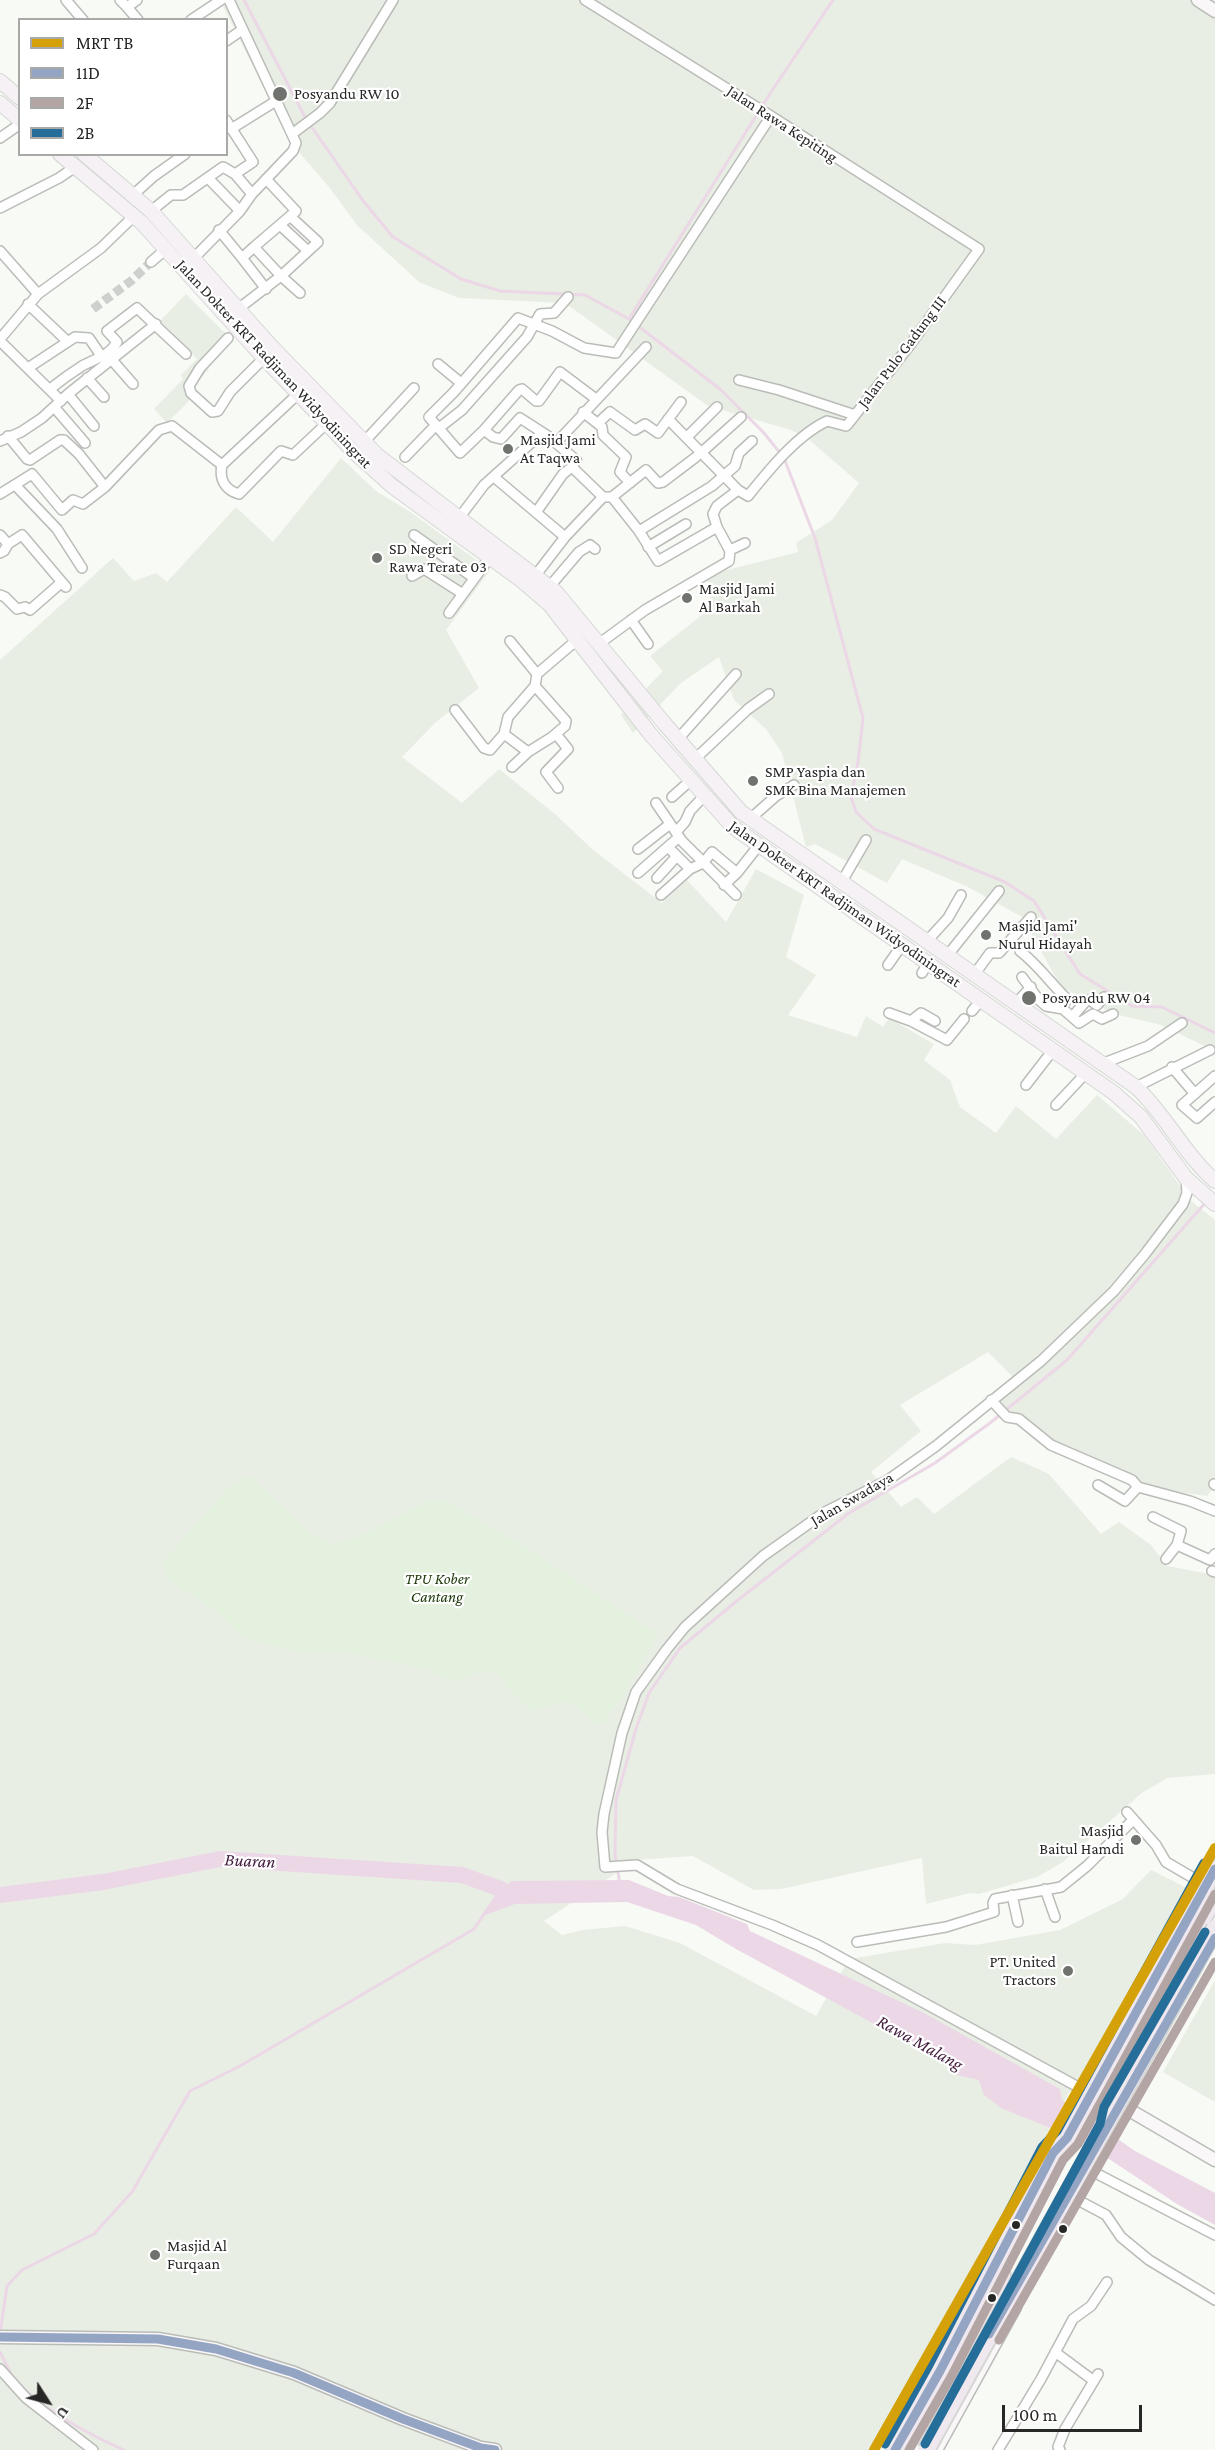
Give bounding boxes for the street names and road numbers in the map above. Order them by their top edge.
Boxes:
street label: Jalan Rawa Kepiting [723,81,841,167]
street label: Jalan Dokter KRT Radjiman Widyodiningrat [172,256,376,472]
street label: Jalan Pulo Gadung III [854,292,950,412]
street label: Jalan Dokter KRT Radjiman Widyodiningrat [725,816,965,992]
street label: Jalan Swadaya [807,1468,897,1530]

